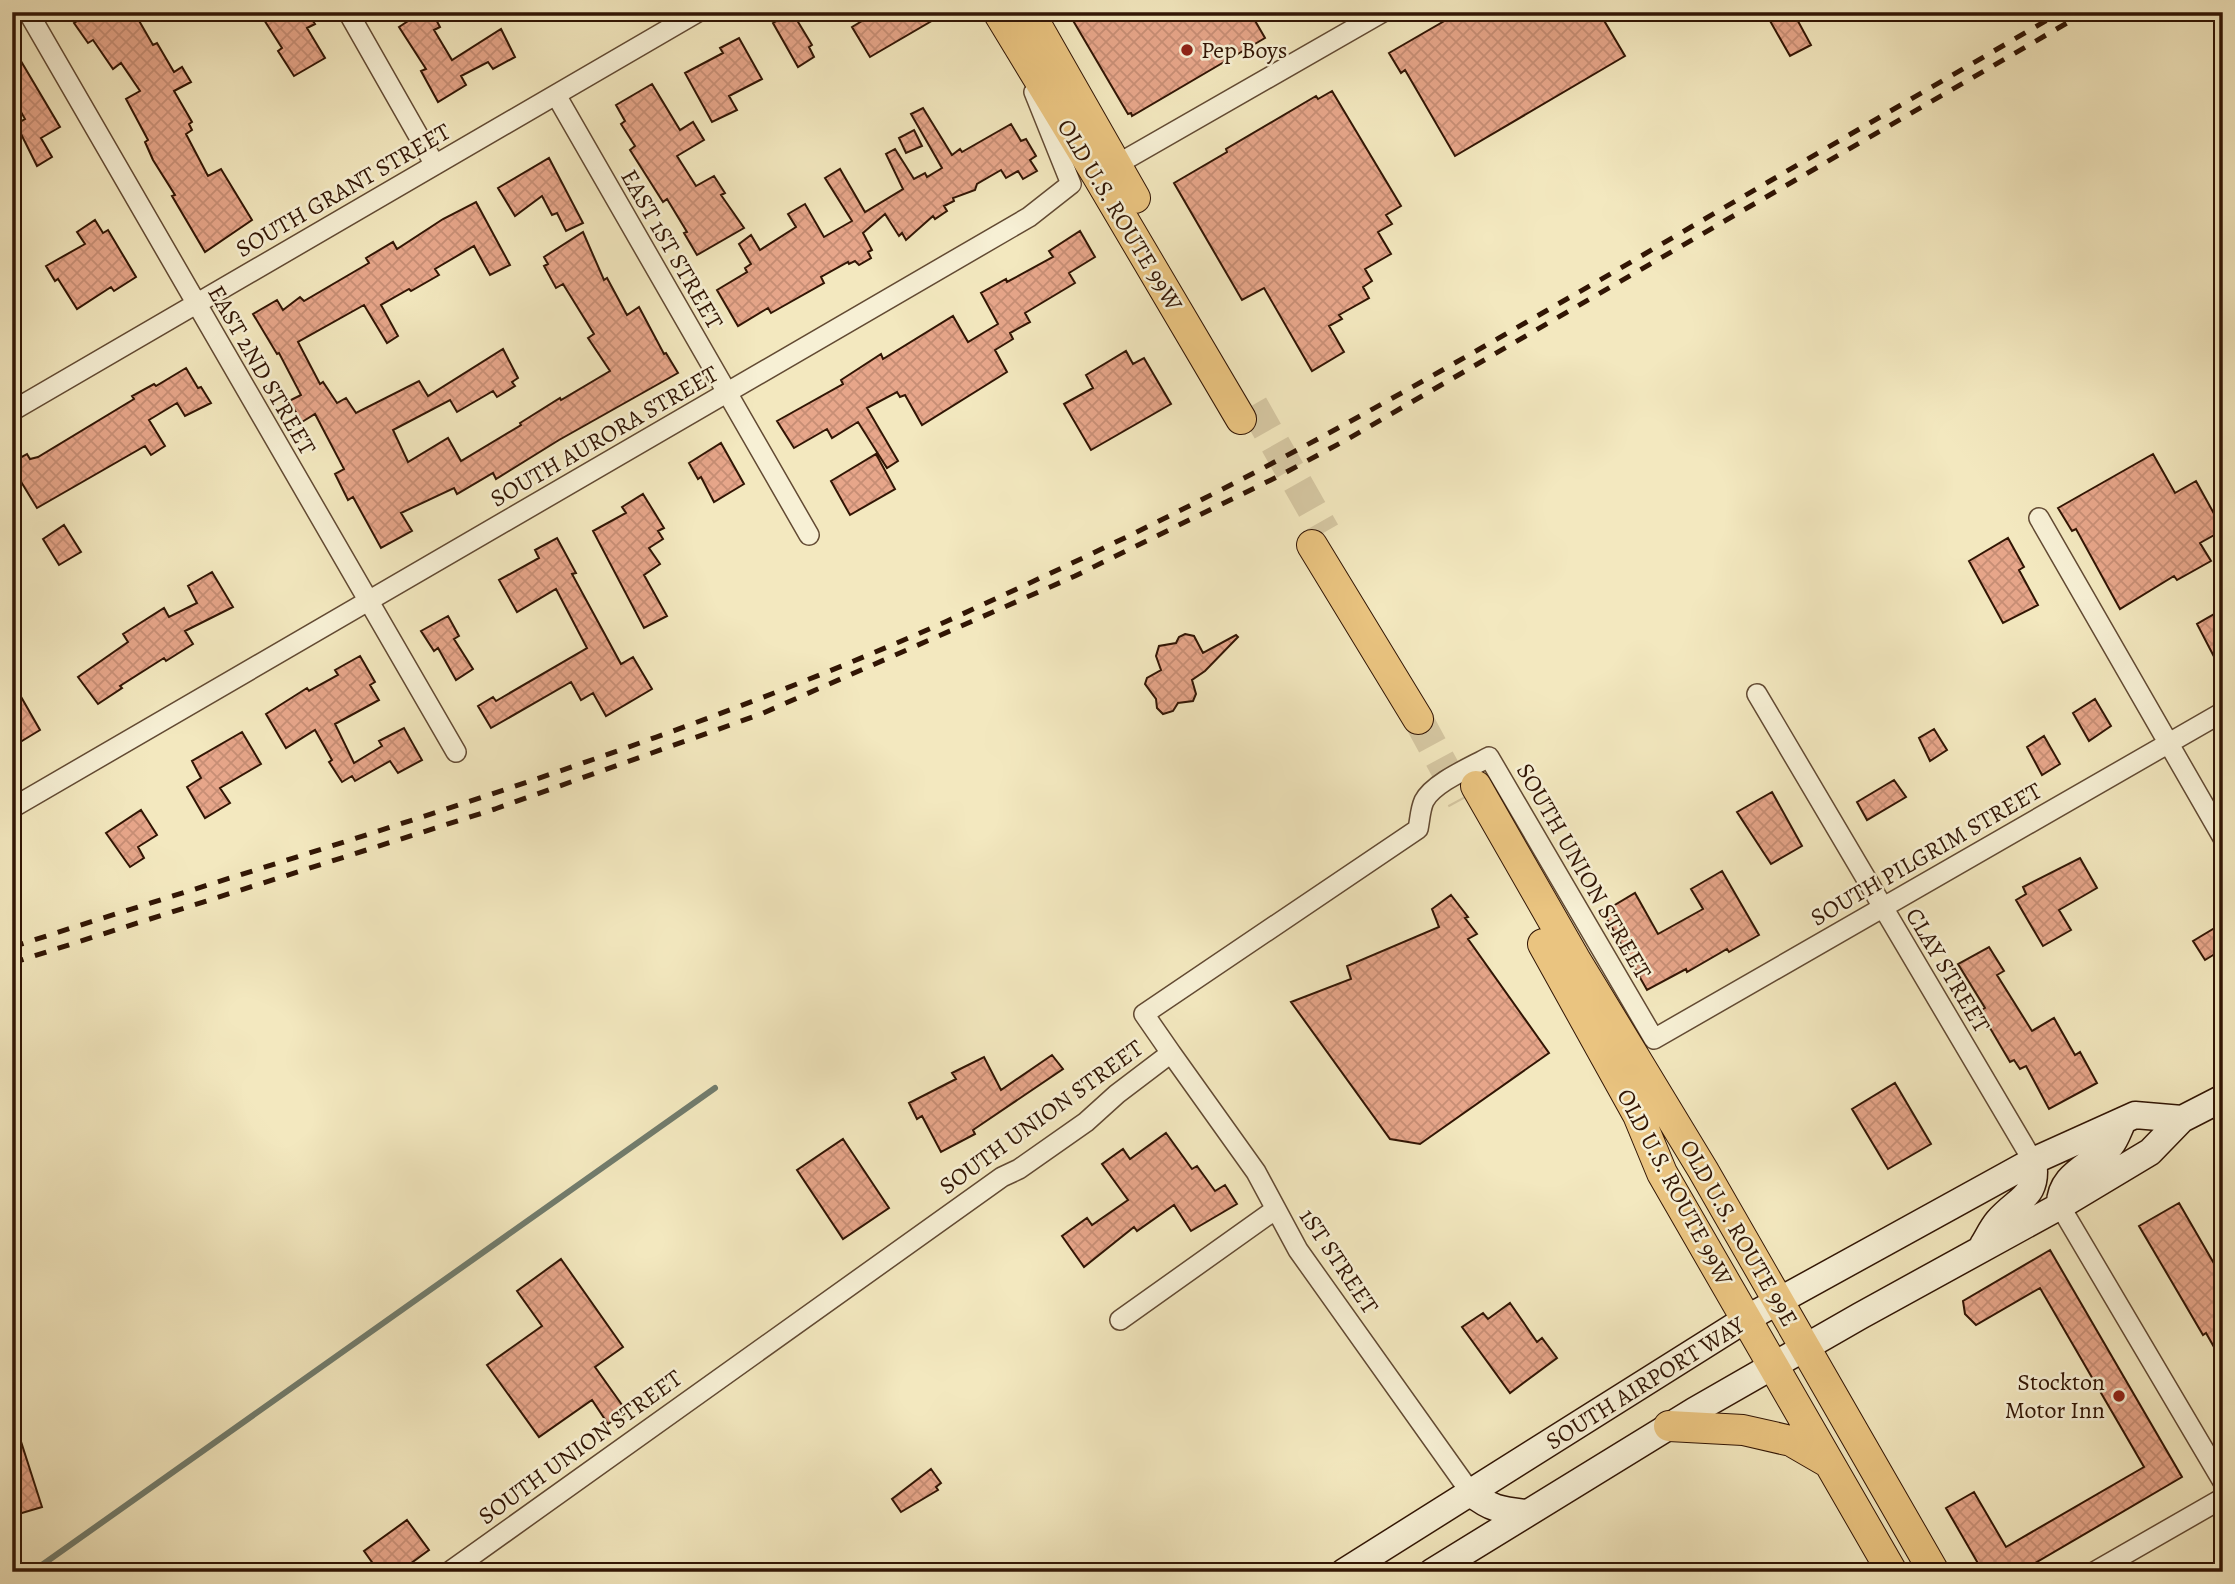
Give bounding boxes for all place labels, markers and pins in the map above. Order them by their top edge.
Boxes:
place label: Pep Boys [1201,34,1287,66]
marker: Pep Boys [1179,42,1195,58]
place label: Stockton Motor Inn [2005,1366,2105,1426]
marker: Stockton Motor Inn [2111,1388,2127,1404]

